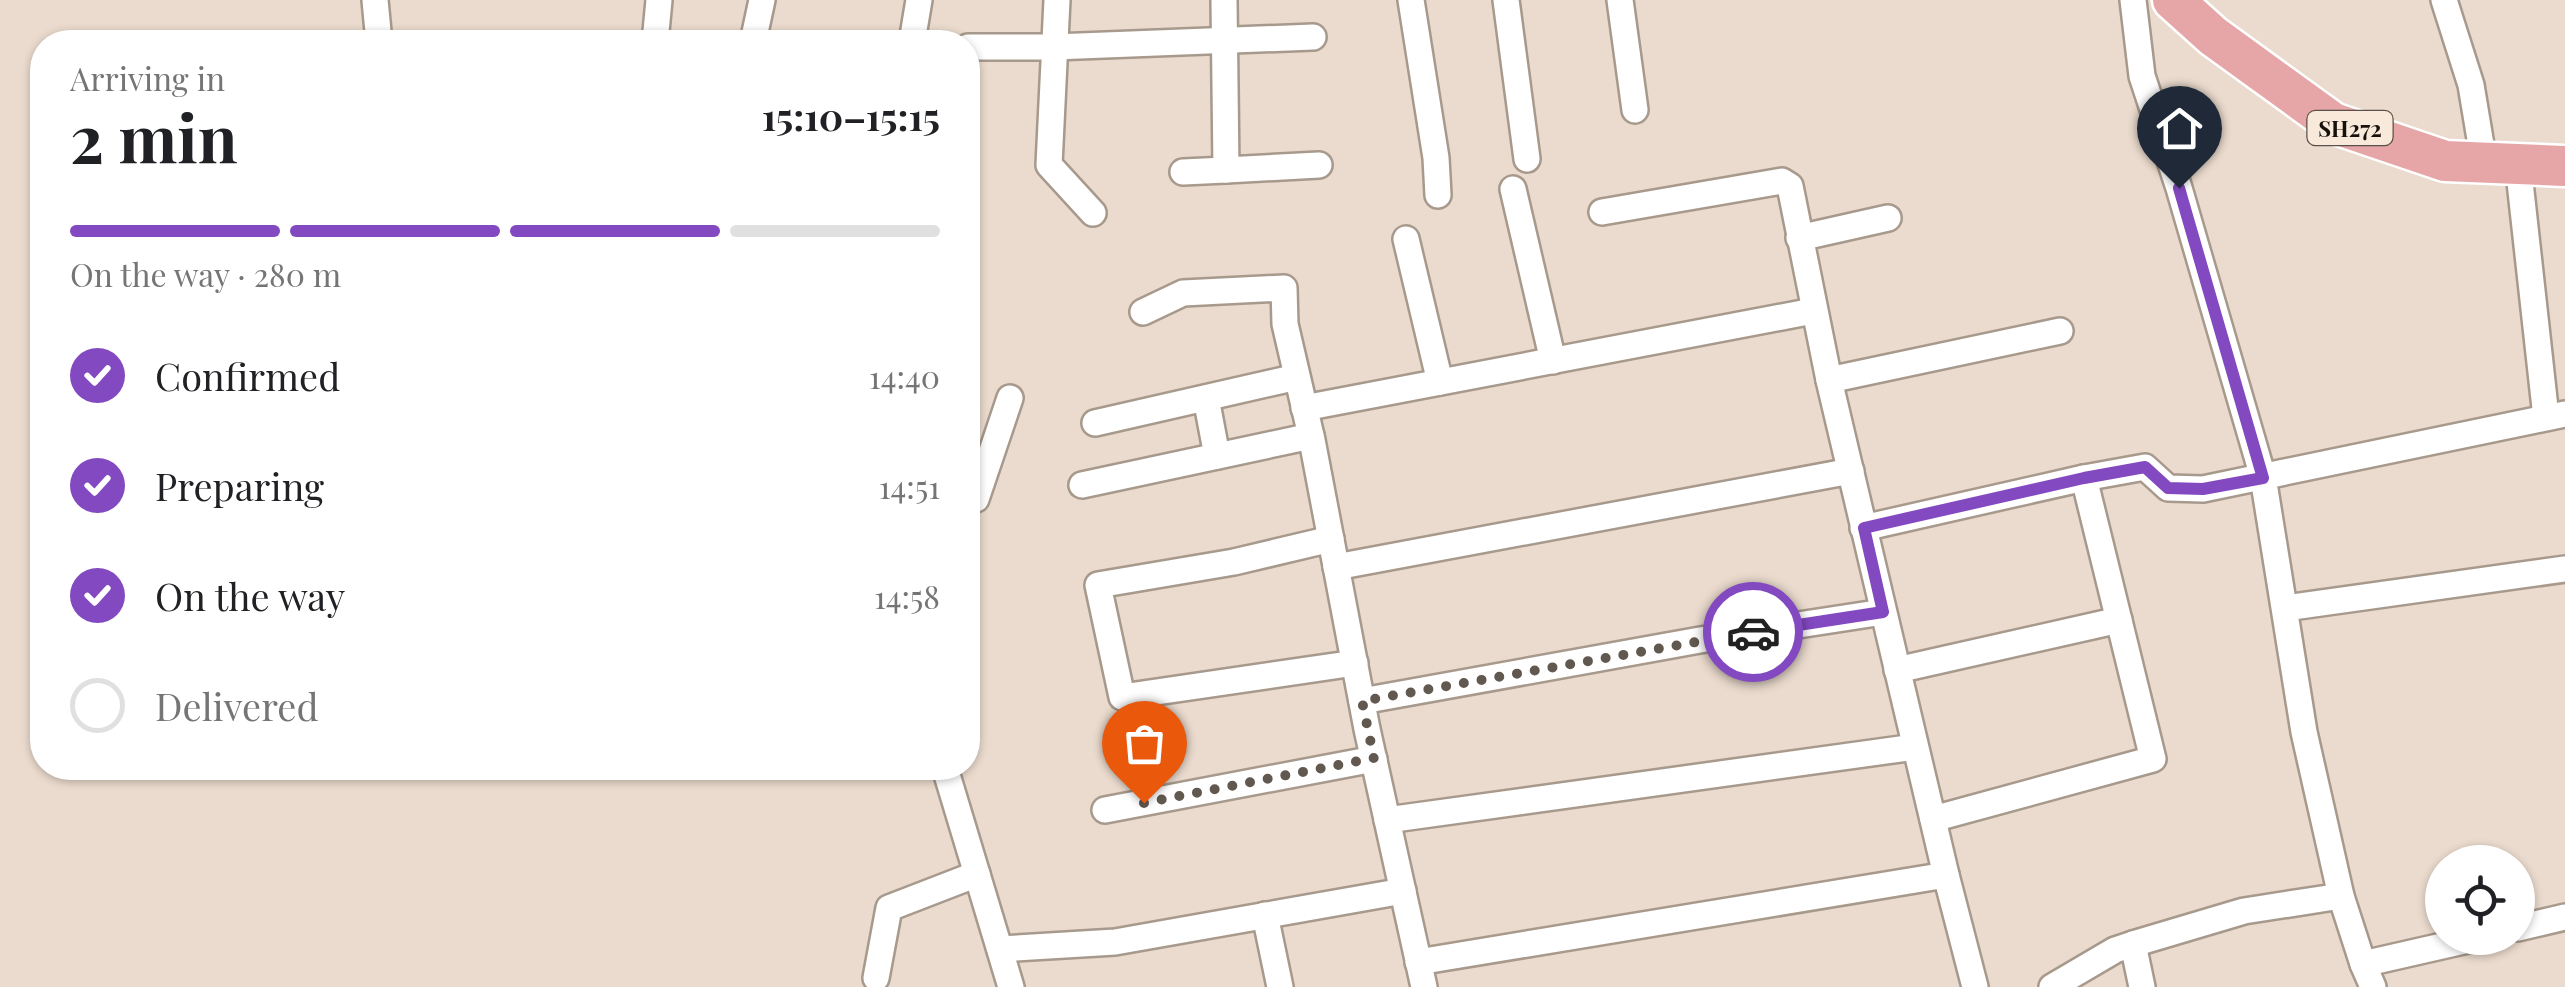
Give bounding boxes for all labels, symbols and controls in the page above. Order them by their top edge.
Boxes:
text: Arriving in [70,56,225,99]
pin [2137,86,2222,189]
text: 15:10–15:15 [762,90,940,141]
text: 2 min [70,93,238,179]
icon: home [2152,101,2207,156]
road number: SH272 [2308,111,2392,145]
text: On the way · 280 m [70,252,341,295]
icon: check [70,348,125,403]
text: Confirmed [155,350,340,401]
text: 14:40 [869,354,940,397]
icon: check [70,458,125,513]
text: Preparing [155,460,324,511]
text: 14:51 [879,464,940,507]
icon: check [70,568,125,623]
text: On the way [155,570,345,621]
text: 14:58 [874,574,940,617]
courier [1703,582,1803,682]
icon: car [1726,605,1781,660]
text: Delivered [155,680,319,731]
pin [1102,701,1187,804]
icon: bag [1117,716,1172,771]
map controls [2425,845,2535,955]
button: locate [2425,845,2535,955]

